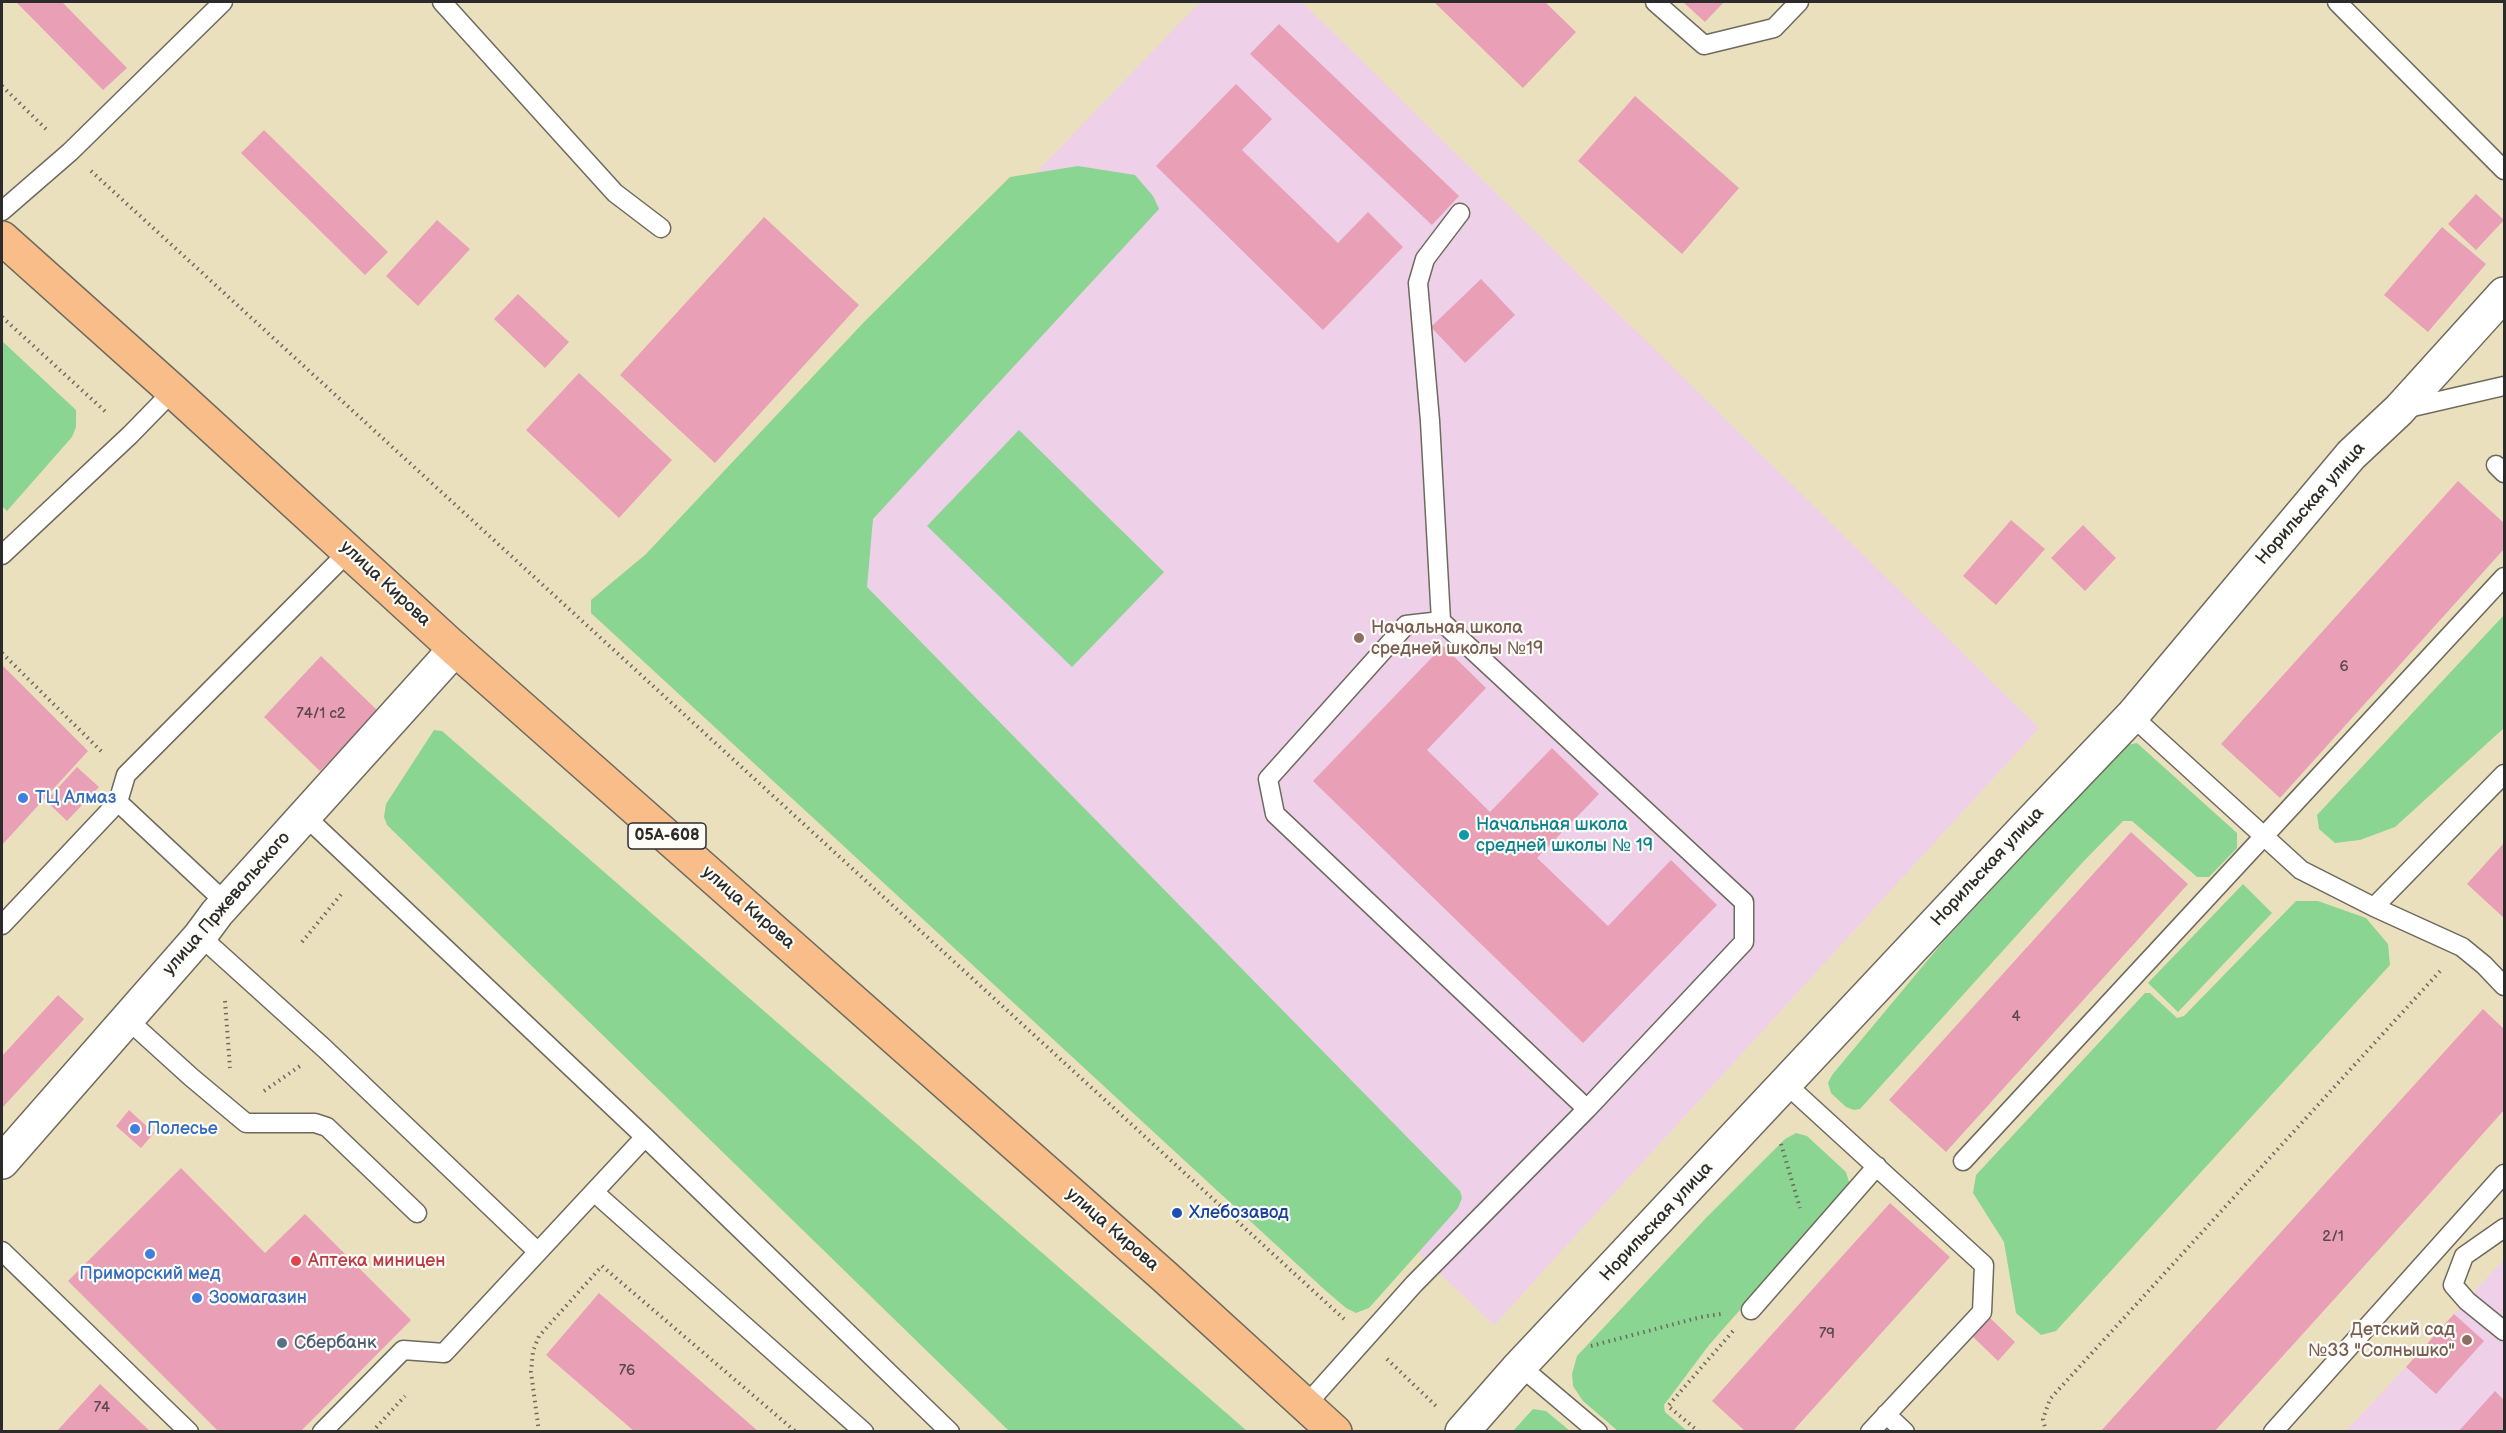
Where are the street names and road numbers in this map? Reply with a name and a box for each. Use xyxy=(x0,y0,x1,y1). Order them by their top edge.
street label: Норильская улица xyxy=(2252,438,2370,570)
street label: улица Кирова xyxy=(335,537,435,631)
street label: Норильская улица xyxy=(1927,803,2049,931)
road number: 05А-608 xyxy=(628,823,706,849)
street label: улица Пржевальского xyxy=(159,828,295,980)
street label: улица Кирова xyxy=(697,862,799,954)
street label: Норильская улица xyxy=(1596,1158,1718,1286)
street label: улица Кирова xyxy=(1061,1184,1163,1276)

